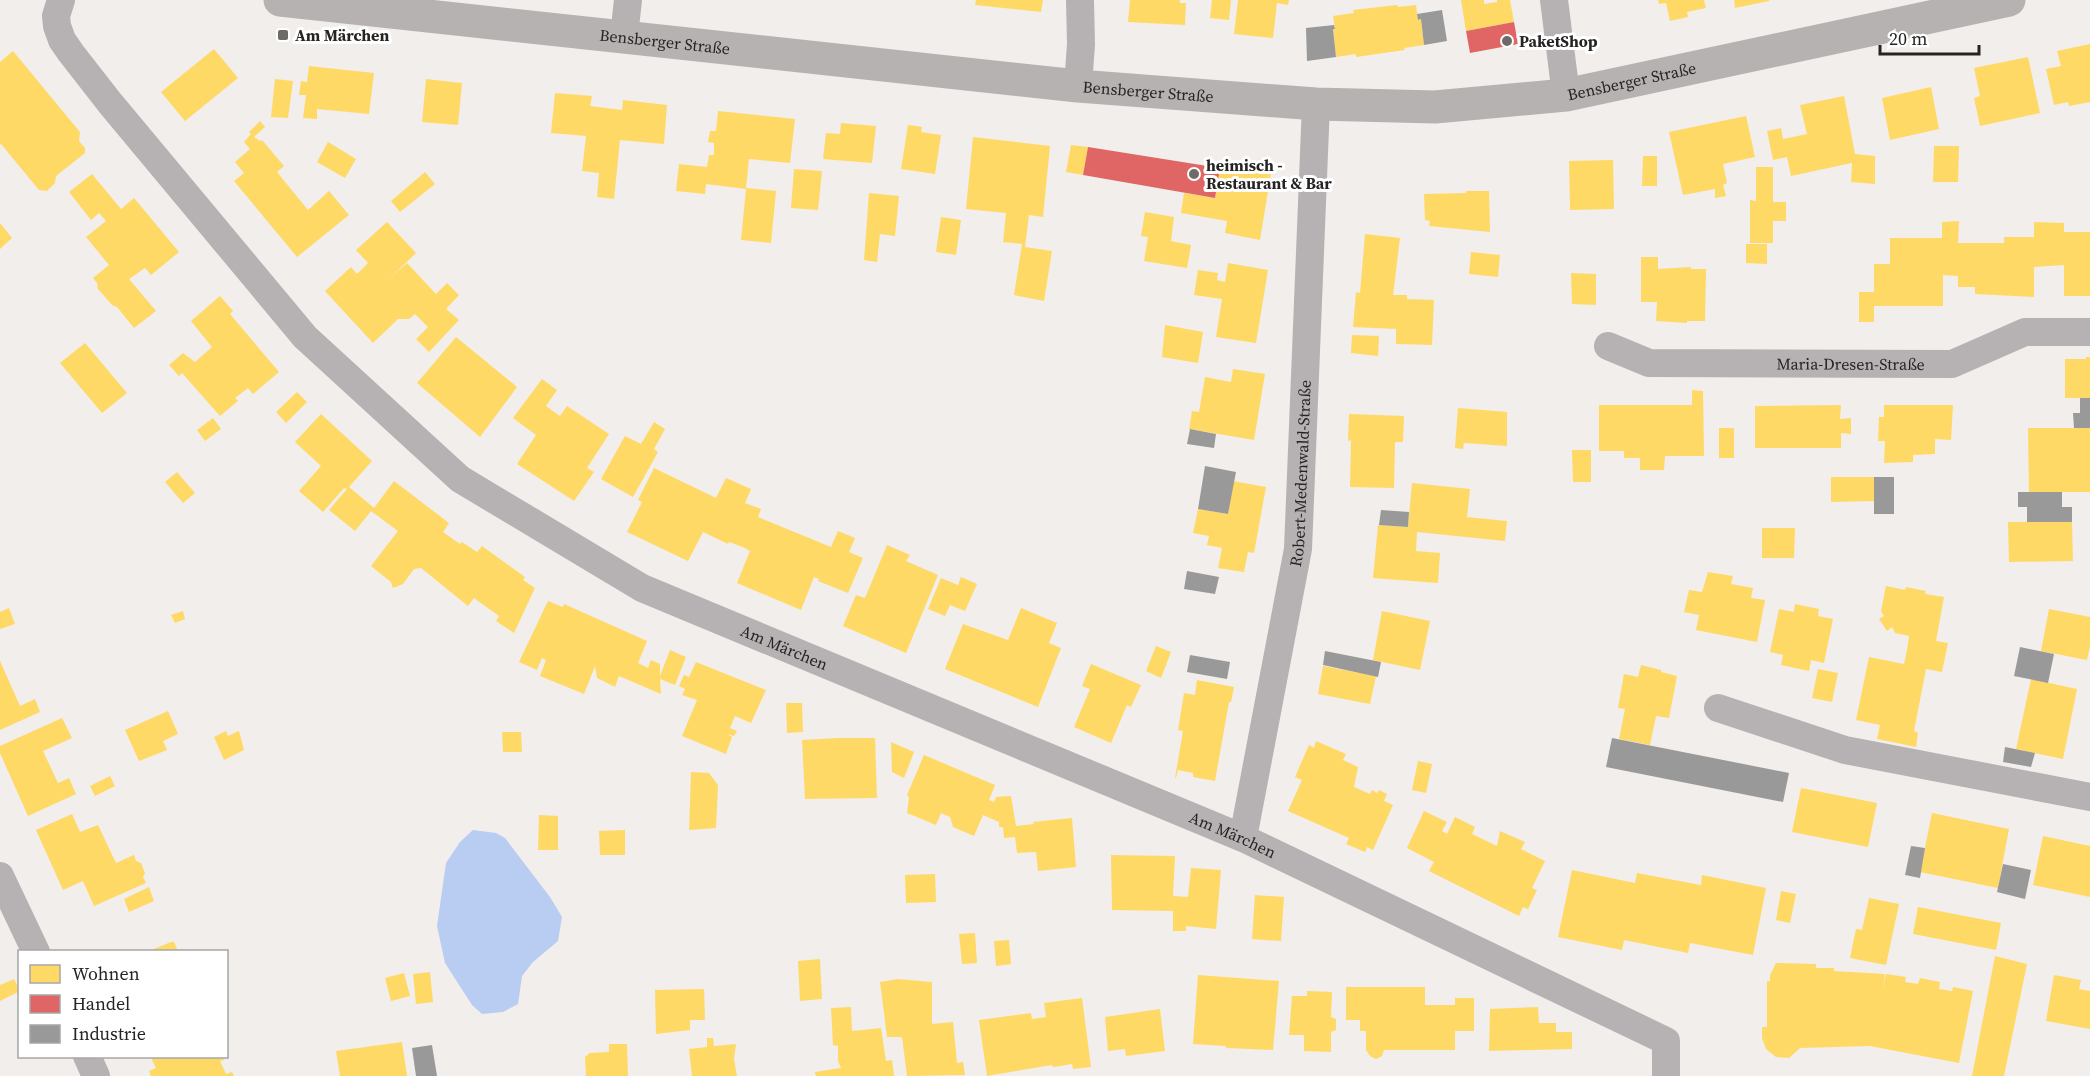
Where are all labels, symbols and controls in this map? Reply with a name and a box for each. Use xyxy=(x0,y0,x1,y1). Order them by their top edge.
scale bar xyxy=(1880,18,1979,56)
street label: Bensberger Straße xyxy=(598,23,731,59)
place label: Am Märchen xyxy=(295,24,389,46)
text: 20 m xyxy=(1889,26,1927,51)
marker: Am Märchen xyxy=(276,28,290,42)
place label: PaketShop xyxy=(1519,30,1598,52)
marker: PaketShop xyxy=(1500,34,1514,48)
street label: Bensberger Straße xyxy=(1565,56,1698,105)
street label: Bensberger Straße xyxy=(1082,75,1214,107)
place label: heimisch - Restaurant & Bar xyxy=(1206,154,1332,194)
marker: heimisch - Restaurant & Bar xyxy=(1187,167,1201,181)
street label: Maria-Dresen-Straße xyxy=(1776,352,1925,375)
street label: Robert-Medenwald-Straße xyxy=(1284,379,1316,568)
street label: Am Märchen xyxy=(737,619,832,675)
street label: Am Märchen xyxy=(1186,806,1280,863)
legend xyxy=(18,950,228,1058)
text: Wohnen xyxy=(72,961,140,986)
text: Handel xyxy=(72,991,130,1016)
text: Industrie xyxy=(72,1021,146,1046)

